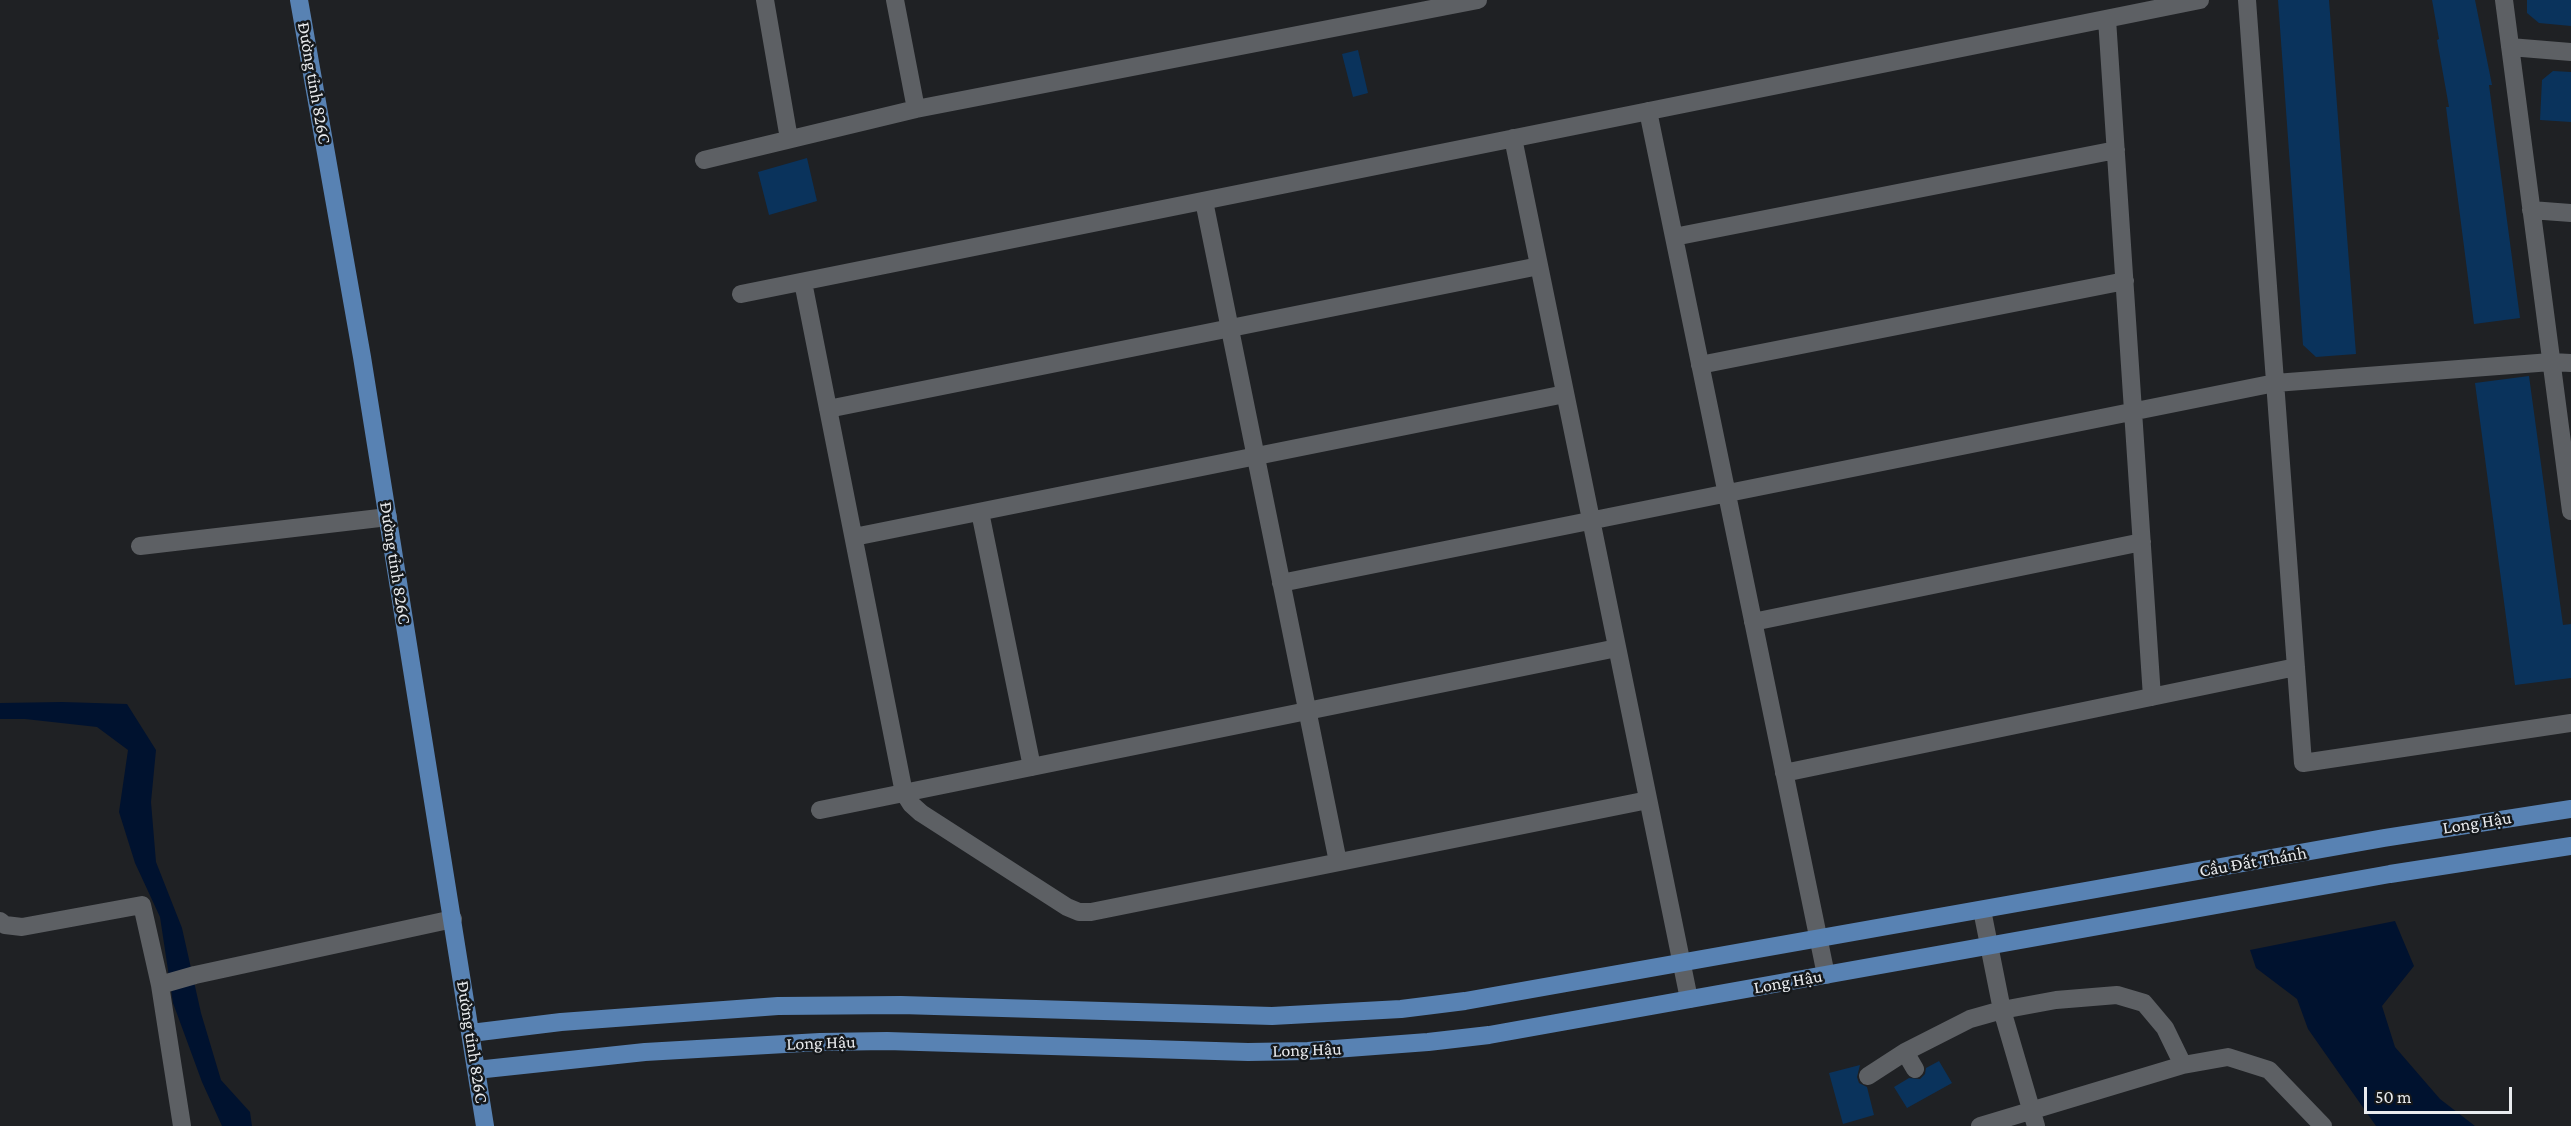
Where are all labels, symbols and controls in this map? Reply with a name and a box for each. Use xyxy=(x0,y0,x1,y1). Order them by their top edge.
street label: Đường tỉnh 826C xyxy=(293,20,335,146)
street label: Đường tỉnh 826C xyxy=(375,500,415,626)
street label: Long Hậu xyxy=(2441,807,2513,839)
street label: Cầu Đất Thánh xyxy=(2198,842,2308,882)
street label: Long Hậu xyxy=(1752,965,1824,999)
street label: Đường tỉnh 826C xyxy=(452,979,492,1105)
street label: Long Hậu xyxy=(786,1031,856,1055)
street label: Long Hậu xyxy=(1272,1038,1342,1062)
scale bar xyxy=(2367,1075,2516,1113)
text: 50 m xyxy=(2375,1087,2412,1107)

